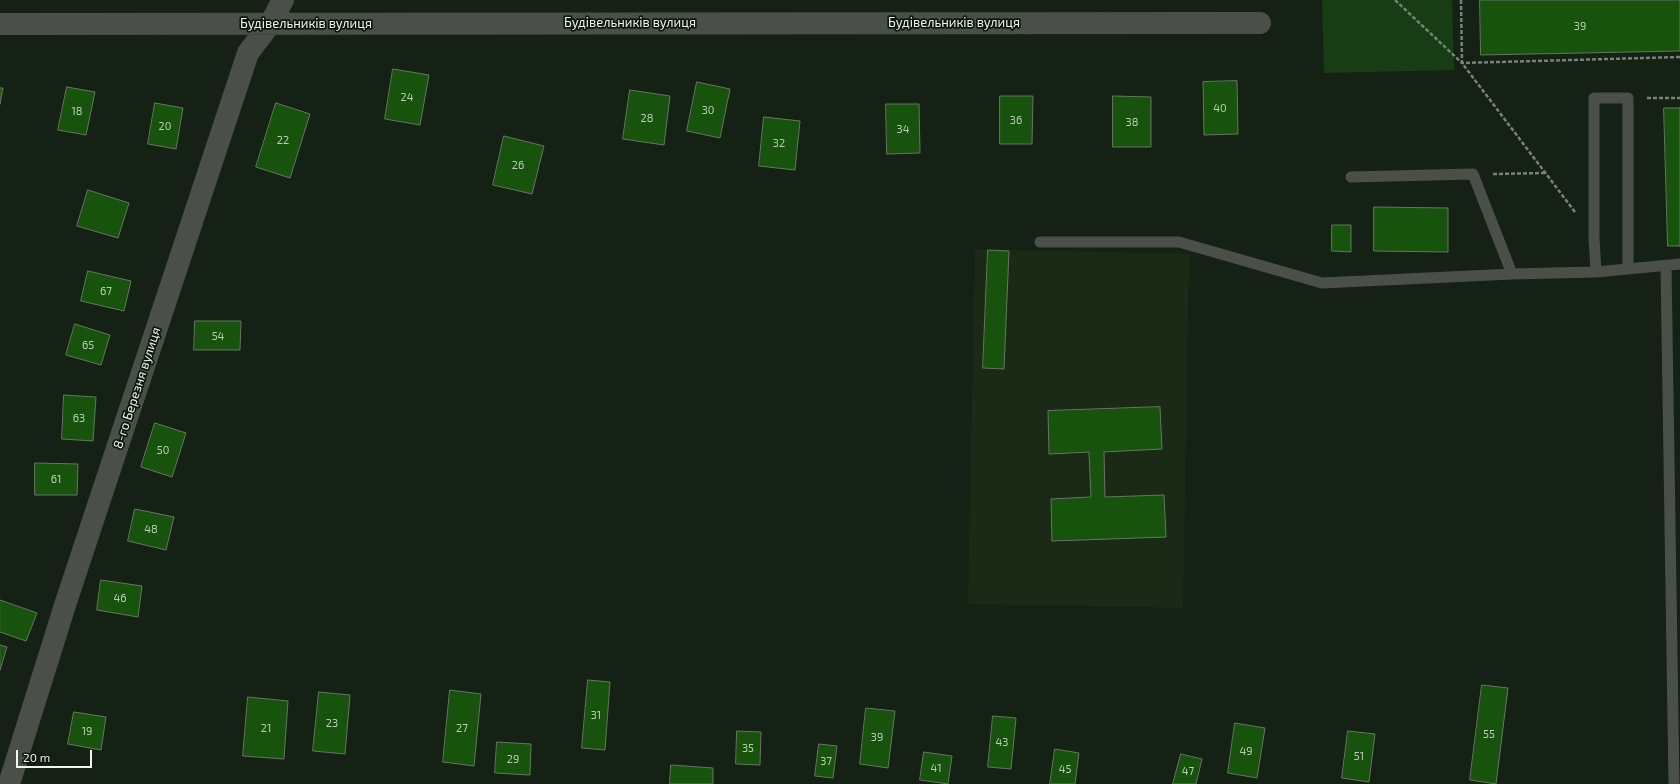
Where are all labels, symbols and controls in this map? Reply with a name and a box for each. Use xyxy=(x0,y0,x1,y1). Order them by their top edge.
street label: Будівельників вулиця xyxy=(564,15,696,31)
street label: Будівельників вулиця xyxy=(888,15,1020,31)
street label: Будівельників вулиця xyxy=(240,16,372,32)
house number: 39 xyxy=(1574,19,1586,33)
house number: 24 xyxy=(401,90,413,104)
house number: 40 xyxy=(1213,101,1227,115)
house number: 30 xyxy=(702,103,714,117)
house number: 18 xyxy=(71,104,83,118)
house number: 28 xyxy=(641,111,653,125)
house number: 36 xyxy=(1010,113,1022,127)
house number: 38 xyxy=(1126,115,1138,129)
house number: 20 xyxy=(159,119,171,133)
house number: 34 xyxy=(897,122,909,136)
house number: 22 xyxy=(277,133,289,147)
house number: 32 xyxy=(773,136,785,150)
house number: 26 xyxy=(512,158,524,172)
house number: 67 xyxy=(100,284,112,298)
street label: 8-го Березня вулиця xyxy=(110,325,164,451)
house number: 54 xyxy=(212,329,224,343)
house number: 65 xyxy=(82,338,94,352)
house number: 63 xyxy=(73,411,85,425)
house number: 50 xyxy=(157,443,169,457)
house number: 61 xyxy=(51,472,61,486)
house number: 48 xyxy=(144,522,158,536)
house number: 46 xyxy=(113,591,127,605)
house number: 31 xyxy=(591,708,601,722)
house number: 23 xyxy=(326,716,338,730)
house number: 21 xyxy=(261,721,271,735)
house number: 27 xyxy=(456,721,468,735)
house number: 19 xyxy=(82,724,92,738)
house number: 55 xyxy=(1483,727,1495,741)
house number: 39 xyxy=(871,730,883,744)
house number: 43 xyxy=(996,735,1008,749)
house number: 35 xyxy=(742,741,754,755)
scale bar xyxy=(18,742,94,768)
house number: 49 xyxy=(1239,744,1253,758)
house number: 51 xyxy=(1354,749,1364,763)
text: 20 m xyxy=(23,750,50,764)
house number: 29 xyxy=(507,752,519,766)
house number: 37 xyxy=(820,754,832,768)
house number: 41 xyxy=(930,761,942,775)
house number: 45 xyxy=(1059,762,1071,776)
house number: 47 xyxy=(1182,764,1194,778)

